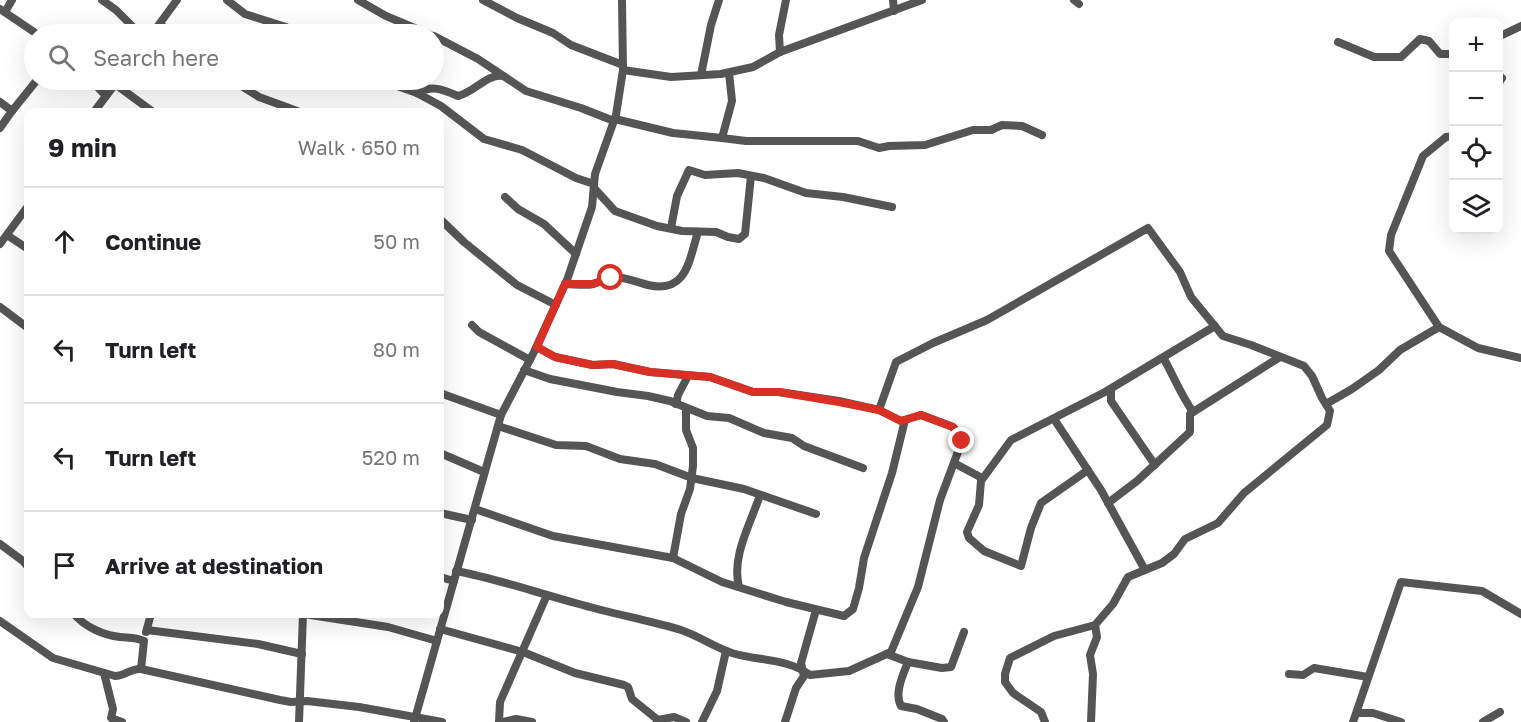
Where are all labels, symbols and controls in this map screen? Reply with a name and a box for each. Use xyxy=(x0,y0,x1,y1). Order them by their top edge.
map controls xyxy=(1449,18,1503,234)
button: + xyxy=(1449,18,1503,72)
search box xyxy=(24,24,444,90)
icon: search xyxy=(45,41,78,74)
text: Search here xyxy=(93,44,219,71)
button: − xyxy=(1449,72,1503,126)
button: locate xyxy=(1449,126,1503,180)
text: 9 min xyxy=(48,132,117,163)
text: Walk · 650 m xyxy=(298,135,420,159)
button: layers xyxy=(1449,180,1503,234)
icon: ahead xyxy=(48,225,81,258)
text: Continue xyxy=(105,228,201,255)
text: 50 m xyxy=(373,229,420,253)
route start xyxy=(597,264,623,290)
icon: left xyxy=(48,333,81,366)
text: Turn left xyxy=(105,336,196,363)
text: 80 m xyxy=(373,337,420,361)
route end xyxy=(948,427,974,453)
icon: left xyxy=(48,441,81,474)
text: Turn left xyxy=(105,444,196,471)
text: 520 m xyxy=(362,445,420,469)
icon: arrive xyxy=(48,549,81,582)
text: Arrive at destination xyxy=(105,552,323,579)

